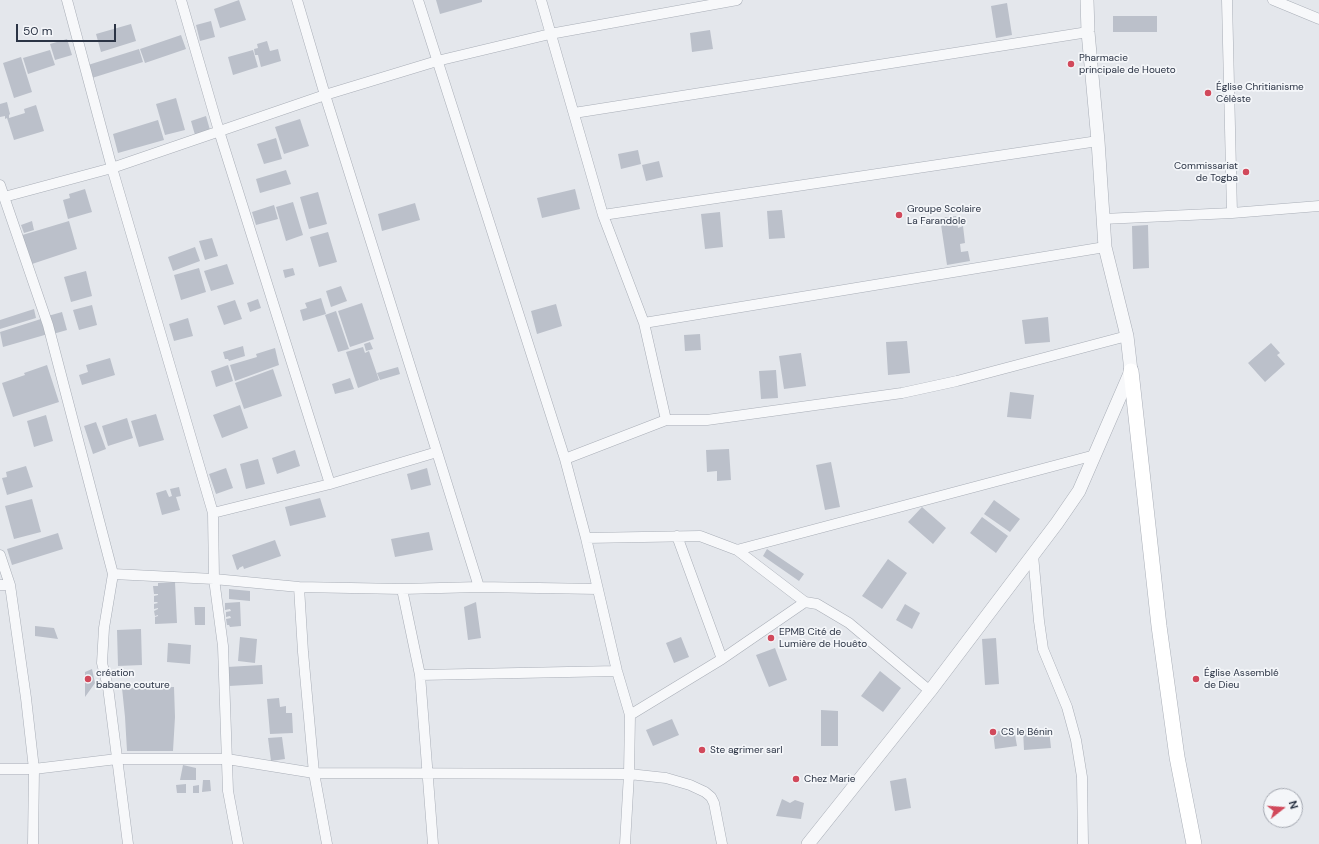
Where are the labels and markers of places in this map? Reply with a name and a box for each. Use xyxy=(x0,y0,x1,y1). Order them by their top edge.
place label: Pharmacie principale de Houeto xyxy=(1079,52,1176,76)
marker: Pharmacie principale de Houeto xyxy=(1066,59,1076,69)
place label: Église Chritianisme Célèste xyxy=(1216,81,1304,104)
marker: Église Chritianisme Célèste xyxy=(1203,88,1213,98)
place label: Commissariat de Togba xyxy=(1174,160,1238,184)
marker: Commissariat de Togba xyxy=(1241,167,1251,177)
place label: Groupe Scolaire La Farandole xyxy=(907,203,981,226)
marker: Groupe Scolaire La Farandole xyxy=(894,210,904,220)
place label: EPMB Cité de Lumière de Houêto xyxy=(779,626,867,650)
marker: EPMB Cité de Lumière de Houêto xyxy=(766,633,776,643)
place label: création babane couture xyxy=(96,667,170,690)
place label: Église Assemblé de Dieu xyxy=(1204,667,1279,690)
marker: création babane couture xyxy=(83,674,93,684)
marker: Église Assemblé de Dieu xyxy=(1191,674,1201,684)
place label: CS le Bénin xyxy=(1001,726,1053,738)
marker: CS le Bénin xyxy=(988,727,998,737)
place label: Ste agrimer sarl xyxy=(710,744,782,756)
marker: Ste agrimer sarl xyxy=(697,745,707,755)
place label: Chez Marie xyxy=(804,773,855,785)
marker: Chez Marie xyxy=(791,774,801,784)

